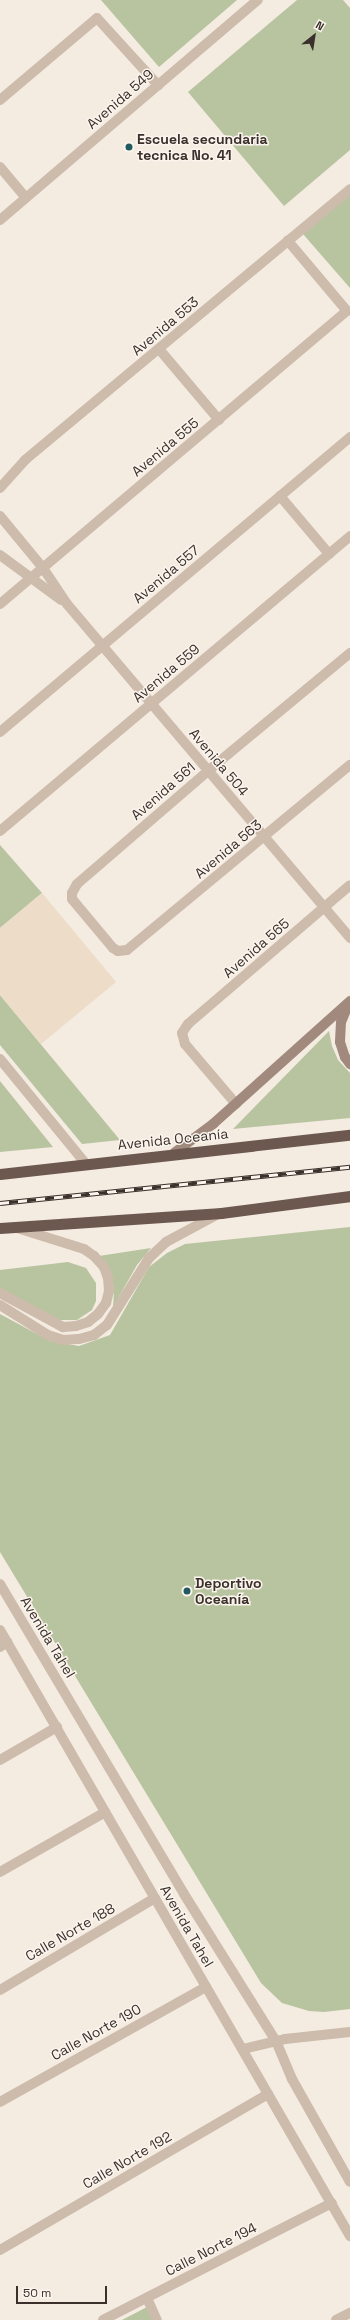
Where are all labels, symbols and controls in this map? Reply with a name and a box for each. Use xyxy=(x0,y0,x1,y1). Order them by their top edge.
north arrow xyxy=(294,16,334,56)
text: N xyxy=(313,18,327,34)
street label: Avenida 549 xyxy=(83,66,157,132)
place label: Escuela secundaria tecnica No. 41 xyxy=(137,131,268,164)
marker: Escuela secundaria tecnica No. 41 xyxy=(124,142,134,152)
street label: Avenida 553 xyxy=(128,293,202,359)
street label: Avenida 555 xyxy=(128,414,202,480)
street label: Avenida 557 xyxy=(129,541,203,607)
street label: Avenida 559 xyxy=(129,640,203,706)
street label: Avenida 504 xyxy=(186,725,252,799)
street label: Avenida 561 xyxy=(127,759,199,823)
street label: Avenida 563 xyxy=(191,816,265,882)
street label: Avenida 565 xyxy=(219,915,293,981)
street label: Avenida Oceanía xyxy=(117,1125,229,1153)
place label: Deportivo Oceanía xyxy=(195,1575,262,1608)
marker: Deportivo Oceanía xyxy=(182,1586,192,1596)
street label: Avenida Tahel xyxy=(17,1593,79,1681)
street label: Avenida Tahel xyxy=(157,1882,217,1970)
street label: Calle Norte 188 xyxy=(22,1900,118,1964)
street label: Calle Norte 190 xyxy=(48,2000,144,2064)
street label: Calle Norte 192 xyxy=(80,2128,174,2192)
street label: Calle Norte 194 xyxy=(163,2219,259,2279)
scale bar xyxy=(18,2278,109,2304)
text: 50 m xyxy=(23,2285,51,2301)

